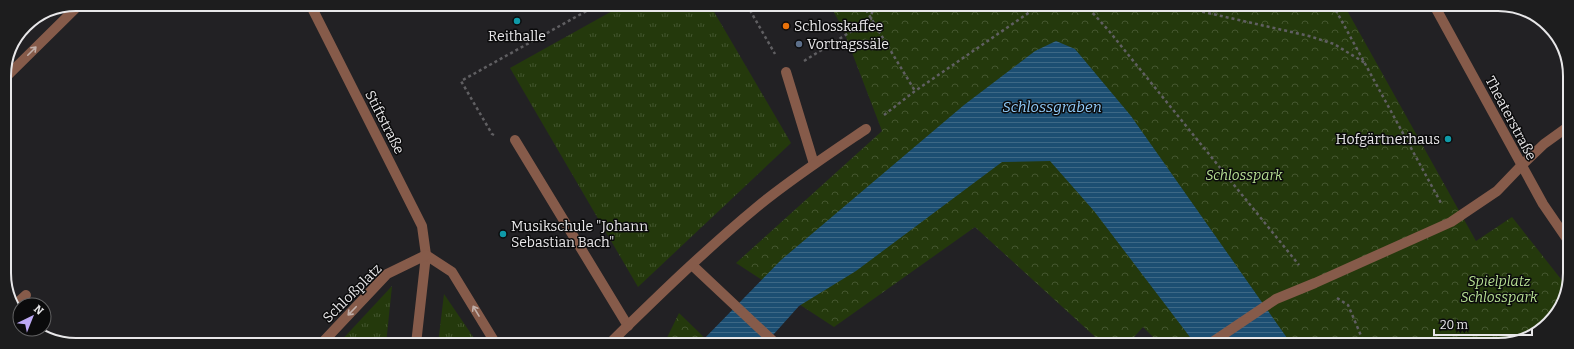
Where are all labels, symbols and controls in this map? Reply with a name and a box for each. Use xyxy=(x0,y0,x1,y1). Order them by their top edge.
marker: Reithalle xyxy=(512,16,522,26)
place label: Schlosskaffee xyxy=(794,18,883,35)
marker: Schlosskaffee xyxy=(781,21,791,31)
place label: Reithalle xyxy=(488,28,546,45)
place label: Vortragssäle xyxy=(807,36,889,53)
marker: Vortragssäle xyxy=(794,39,804,49)
one-way arrow xyxy=(27,46,37,56)
street label: Theaterstraße xyxy=(1481,73,1540,163)
street label: Stiftstraße xyxy=(361,88,408,157)
water label: Schlossgraben xyxy=(1002,98,1102,116)
place label: Hofgärtnerhaus xyxy=(1335,131,1440,148)
marker: Hofgärtnerhaus xyxy=(1443,134,1453,144)
park label: Schlosspark xyxy=(1205,167,1283,184)
place label: Musikschule "Johann Sebastian Bach" xyxy=(511,218,648,251)
marker: Musikschule "Johann Sebastian Bach" xyxy=(498,229,508,239)
street label: Schloßplatz xyxy=(319,260,386,326)
park label: Spielplatz Schlosspark xyxy=(1460,273,1538,306)
north arrow xyxy=(12,297,52,337)
text: N xyxy=(31,302,46,318)
one-way arrow xyxy=(471,305,479,317)
one-way arrow xyxy=(347,306,357,316)
scale bar xyxy=(1434,311,1532,337)
text: 20 m xyxy=(1440,318,1469,332)

